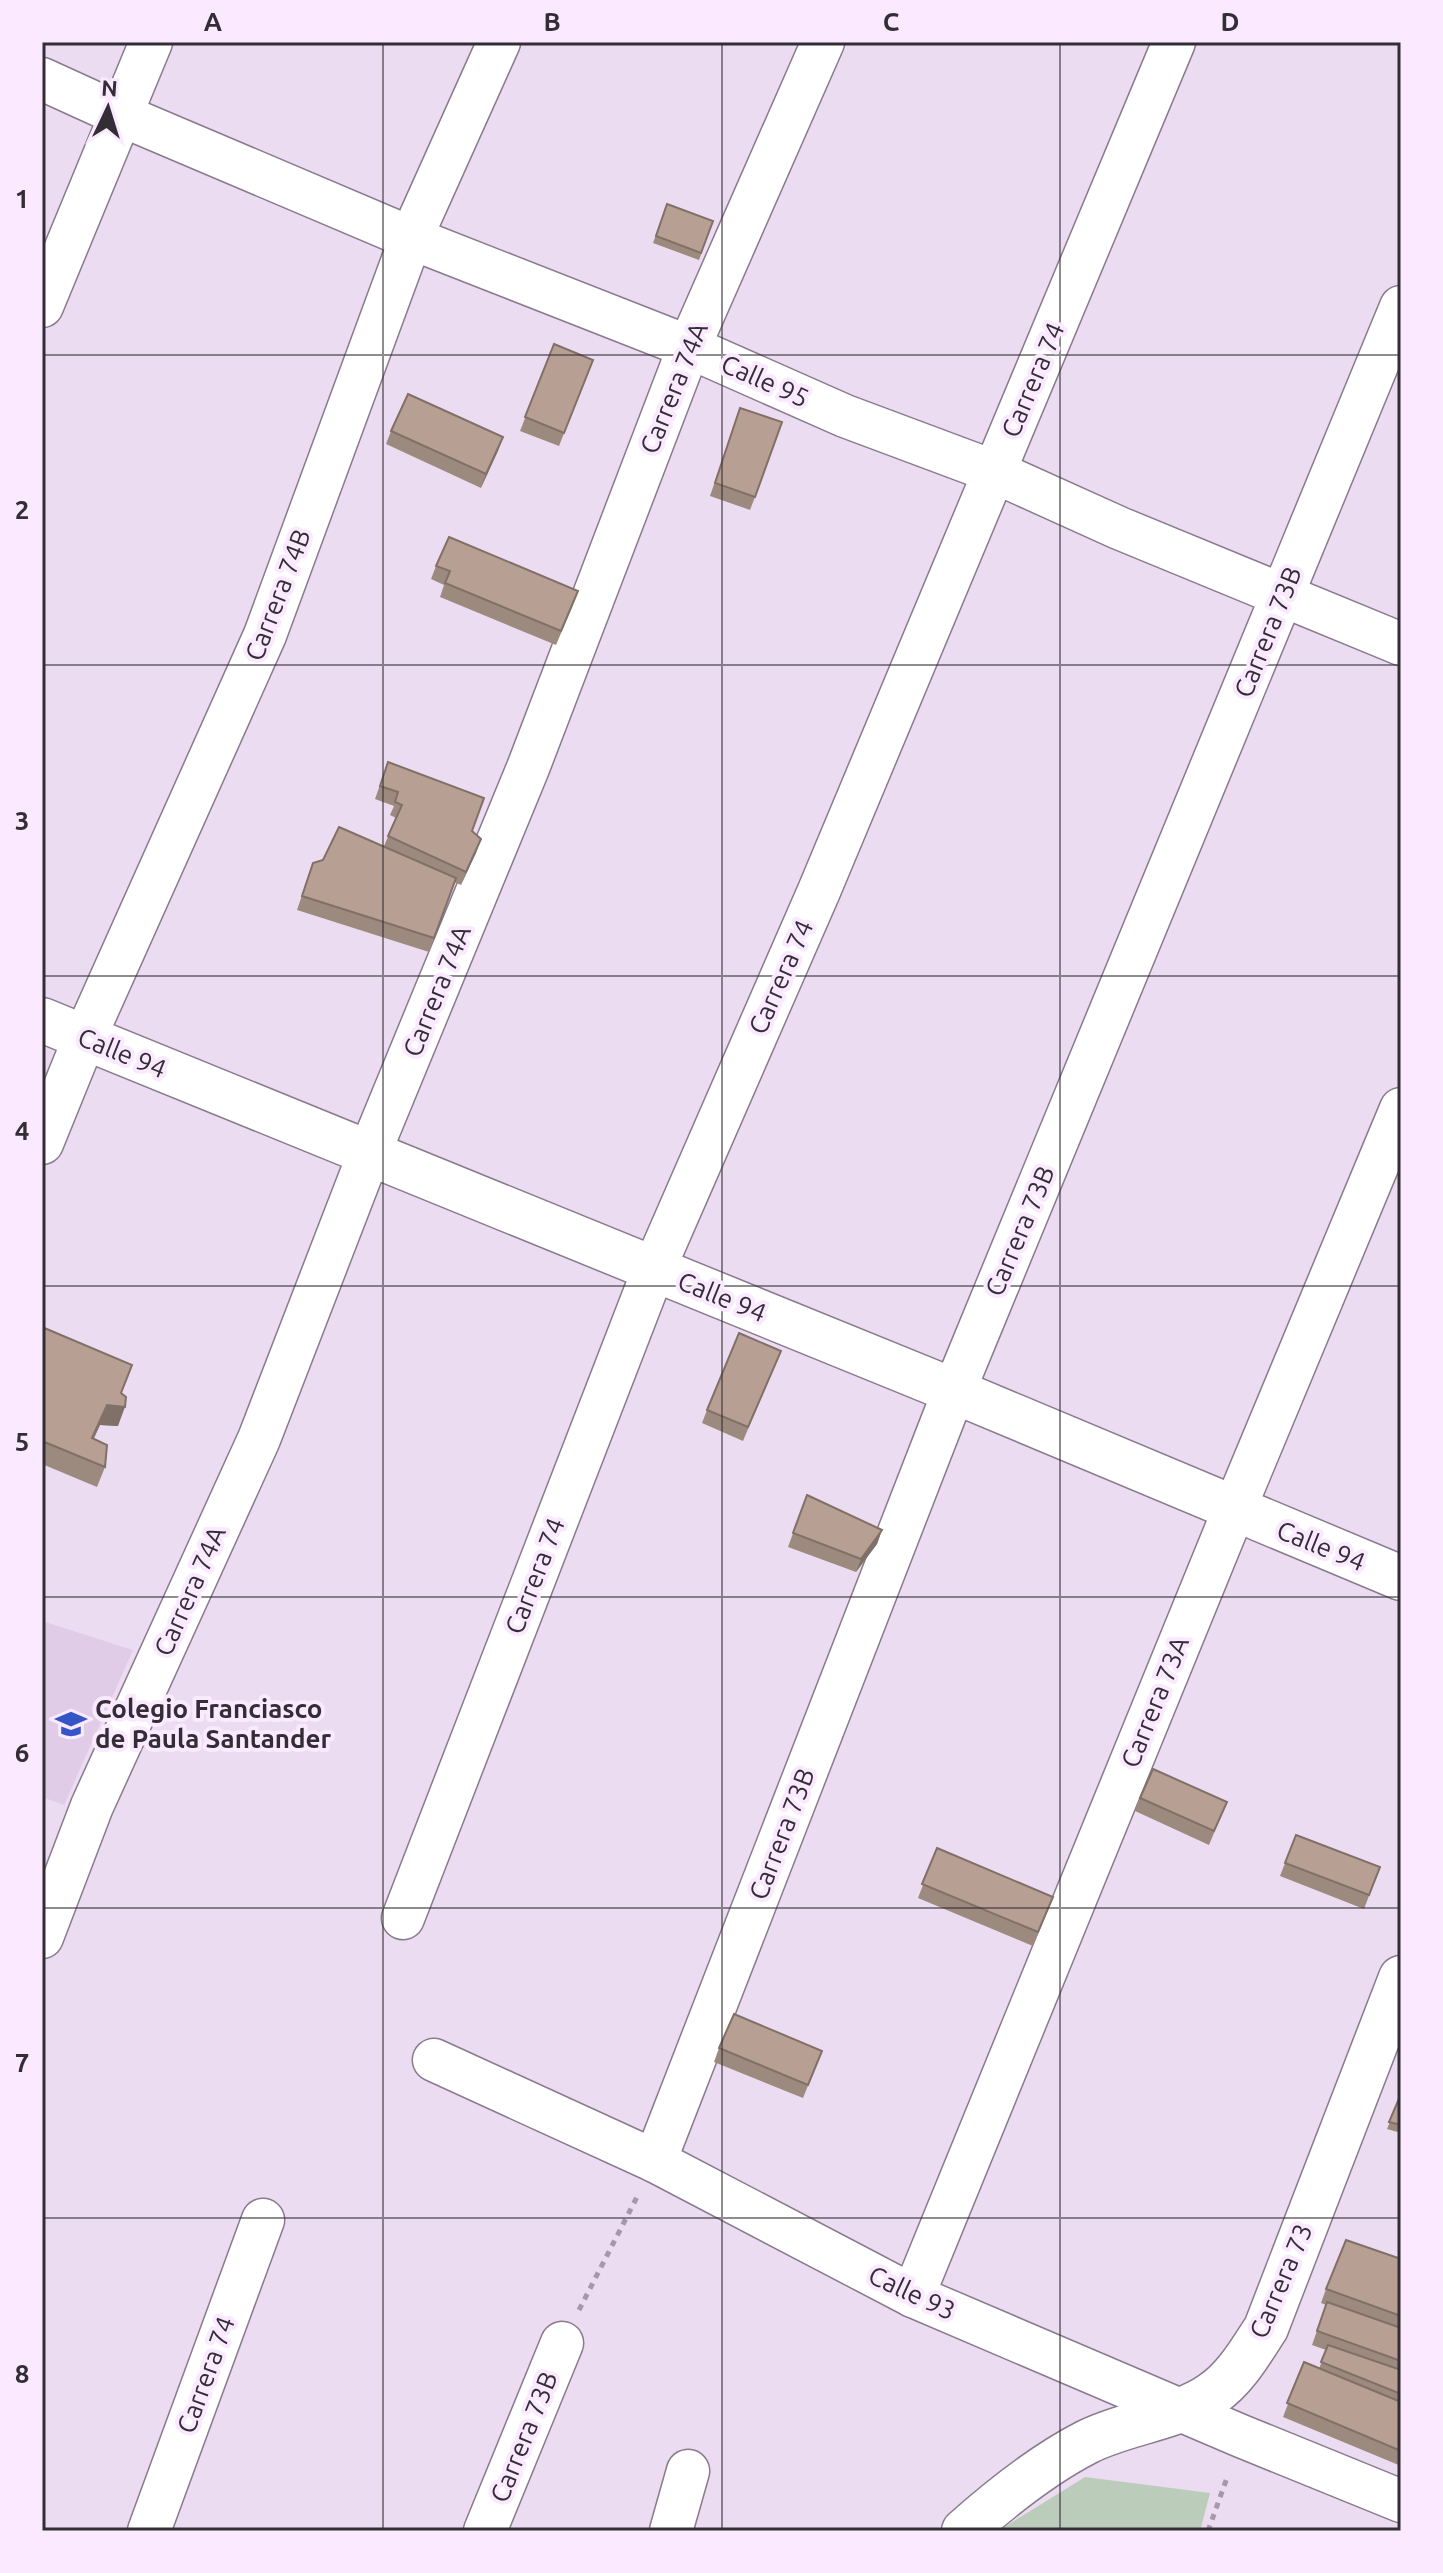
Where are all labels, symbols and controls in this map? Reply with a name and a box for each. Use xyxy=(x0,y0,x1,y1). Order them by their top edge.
text: A xyxy=(204,7,223,36)
text: B xyxy=(543,7,561,36)
text: C xyxy=(883,7,900,36)
text: D xyxy=(1221,7,1239,36)
north arrow xyxy=(68,68,148,148)
text: N xyxy=(100,75,118,101)
text: 1 xyxy=(15,184,29,213)
street label: Carrera 74A xyxy=(634,318,713,458)
street label: Carrera 74 xyxy=(995,318,1070,442)
street label: Calle 95 xyxy=(717,348,813,413)
text: 2 xyxy=(15,495,29,524)
street label: Carrera 74B xyxy=(239,525,316,665)
street label: Carrera 73B xyxy=(1228,562,1307,701)
text: 3 xyxy=(15,806,29,835)
street label: Carrera 74 xyxy=(743,915,819,1038)
street label: Carrera 74A xyxy=(397,921,476,1061)
street label: Calle 94 xyxy=(74,1022,171,1083)
text: 4 xyxy=(15,1116,29,1145)
street label: Carrera 73B xyxy=(979,1161,1060,1300)
street label: Calle 94 xyxy=(674,1266,771,1327)
text: 5 xyxy=(15,1427,29,1456)
street label: Carrera 74 xyxy=(499,1514,570,1638)
street label: Calle 94 xyxy=(1273,1515,1370,1576)
street label: Carrera 74A xyxy=(148,1521,231,1660)
street label: Carrera 73A xyxy=(1115,1632,1194,1772)
place label: Colegio Franciasco de Paula Santander xyxy=(95,1694,332,1753)
school or university icon: Colegio Franciasco de Paula Santander xyxy=(54,1707,88,1741)
text: 6 xyxy=(15,1738,29,1767)
street label: Carrera 73B xyxy=(743,1764,820,1904)
text: 7 xyxy=(15,2048,29,2077)
street label: Carrera 73 xyxy=(1243,2219,1318,2343)
street label: Calle 93 xyxy=(864,2260,960,2325)
street label: Carrera 74 xyxy=(171,2313,240,2437)
text: 8 xyxy=(15,2359,29,2388)
street label: Carrera 73B xyxy=(484,2367,563,2506)

